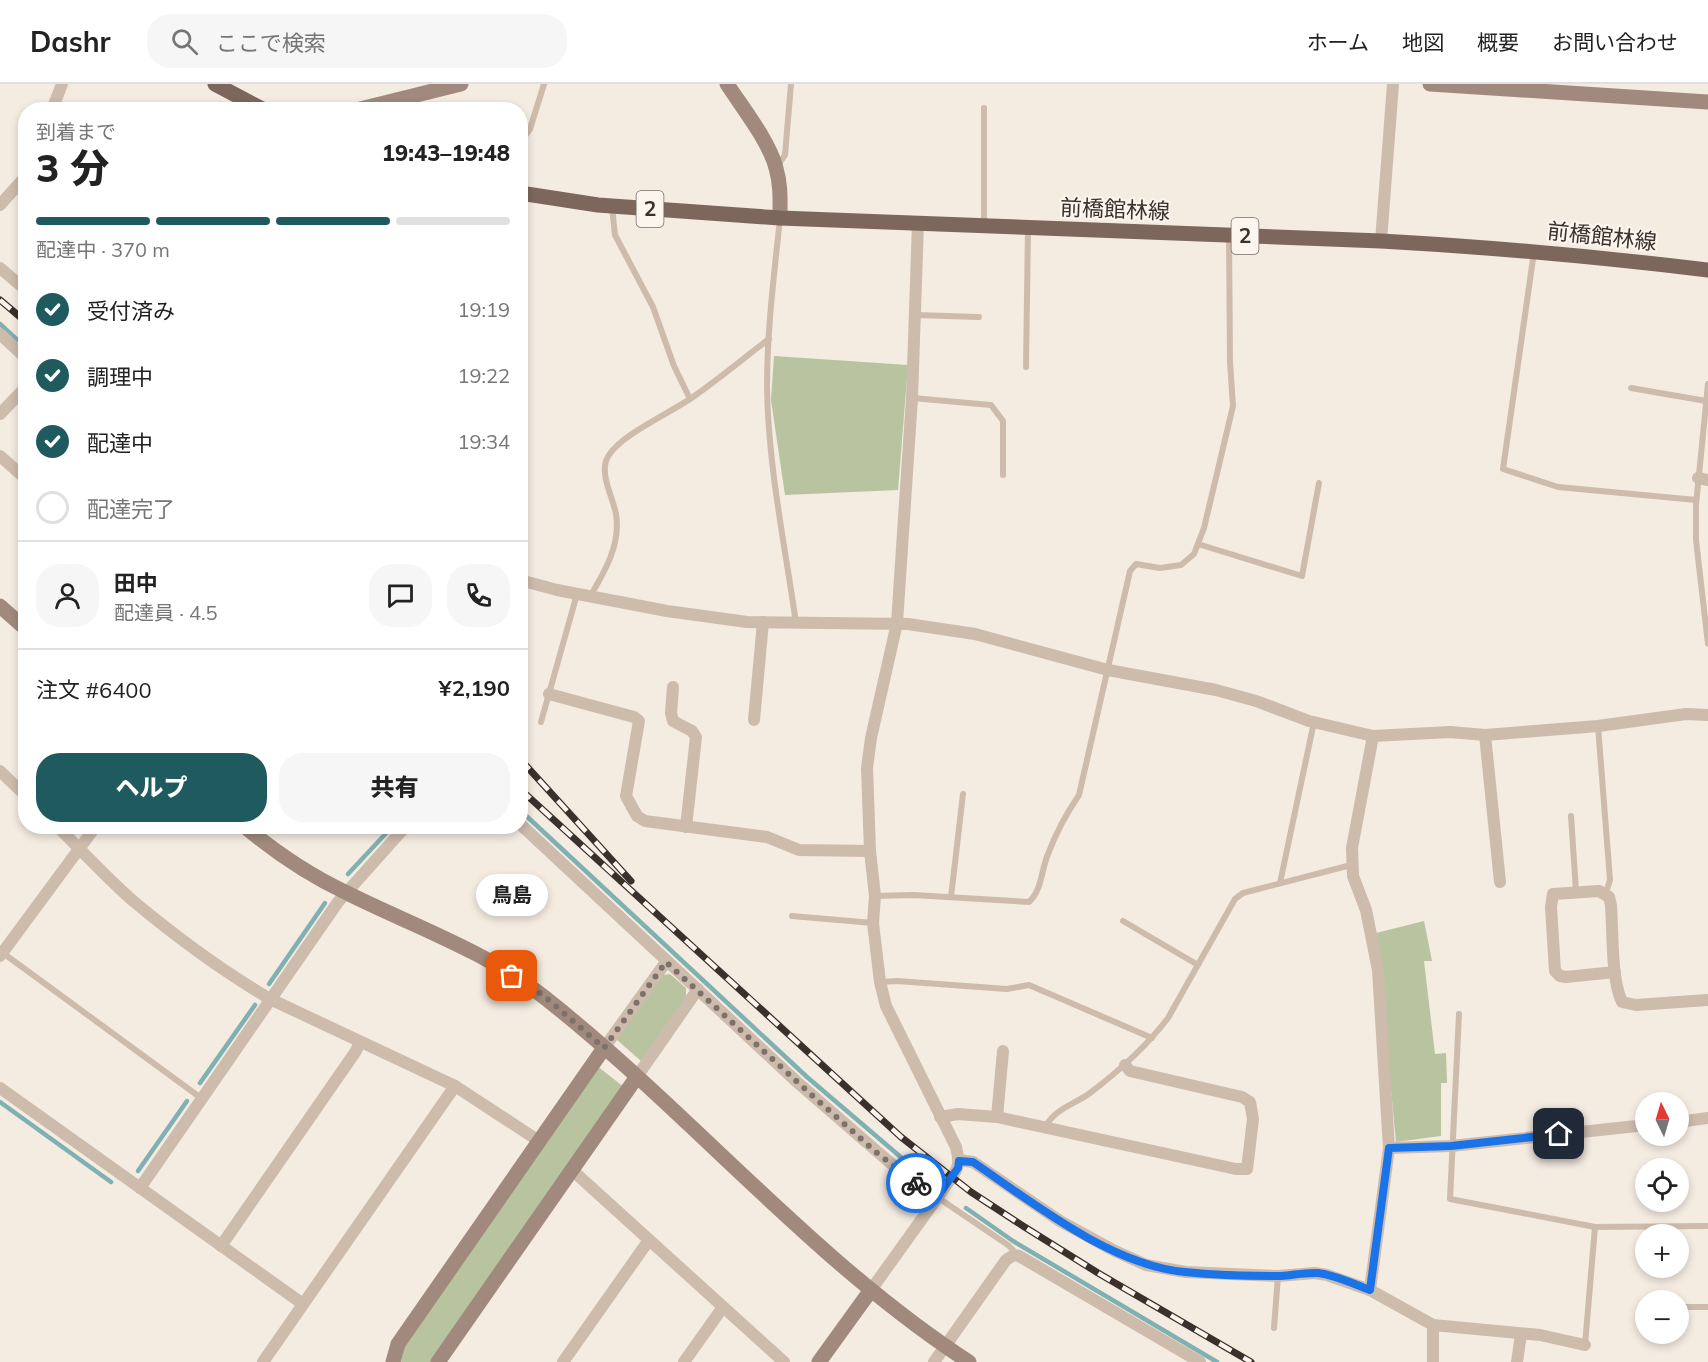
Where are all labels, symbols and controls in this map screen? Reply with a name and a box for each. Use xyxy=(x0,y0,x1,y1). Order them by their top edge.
search box xyxy=(147,14,567,68)
text: Dashr xyxy=(30,24,111,59)
icon: search xyxy=(168,25,201,58)
text: ここで検索 xyxy=(216,29,326,57)
text: ホーム xyxy=(1307,29,1369,55)
text: 地図 xyxy=(1402,29,1444,55)
text: 概要 xyxy=(1477,29,1519,55)
text: お問い合わせ xyxy=(1552,29,1678,55)
text: 到着まで xyxy=(36,119,116,144)
text: 19:43–19:48 xyxy=(382,139,510,167)
text: 3 分 xyxy=(36,143,109,192)
road number: 2 xyxy=(636,191,664,227)
street label: 前橋館林線 xyxy=(1060,193,1170,225)
street label: 前橋館林線 xyxy=(1546,216,1658,256)
road number: 2 xyxy=(1232,218,1258,254)
text: 配達中 · 370 m xyxy=(36,237,170,262)
icon: check xyxy=(36,293,69,326)
text: 受付済み xyxy=(87,297,175,325)
text: 19:19 xyxy=(457,297,510,322)
icon: check xyxy=(36,359,69,392)
text: 調理中 xyxy=(87,363,153,391)
text: 19:22 xyxy=(457,363,510,388)
icon: check xyxy=(36,425,69,458)
text: 配達中 xyxy=(87,429,153,457)
text: 19:34 xyxy=(457,429,510,454)
text: 配達完了 xyxy=(87,495,175,523)
button: person xyxy=(36,564,99,627)
button: chat xyxy=(369,564,432,627)
button: phone xyxy=(447,564,510,627)
text: 田中 xyxy=(114,569,158,597)
text: 配達員 · 4.5 xyxy=(114,600,218,625)
text: ¥2,190 xyxy=(439,674,510,702)
text: 注文 #6400 xyxy=(36,676,152,704)
button: ヘルプ xyxy=(36,753,267,822)
button: 共有 xyxy=(279,753,510,822)
callout: 鳥島 xyxy=(476,874,548,916)
text: 鳥島 xyxy=(492,882,532,907)
pin xyxy=(486,950,537,1001)
icon: bag xyxy=(495,959,528,992)
north arrow xyxy=(1635,1092,1689,1146)
map controls xyxy=(1635,1092,1689,1344)
pin xyxy=(1533,1108,1584,1159)
icon: home xyxy=(1542,1117,1575,1150)
courier xyxy=(886,1153,946,1213)
button: locate xyxy=(1635,1158,1689,1212)
icon: bike xyxy=(900,1167,933,1200)
button: + xyxy=(1635,1224,1689,1278)
button: − xyxy=(1635,1290,1689,1344)

